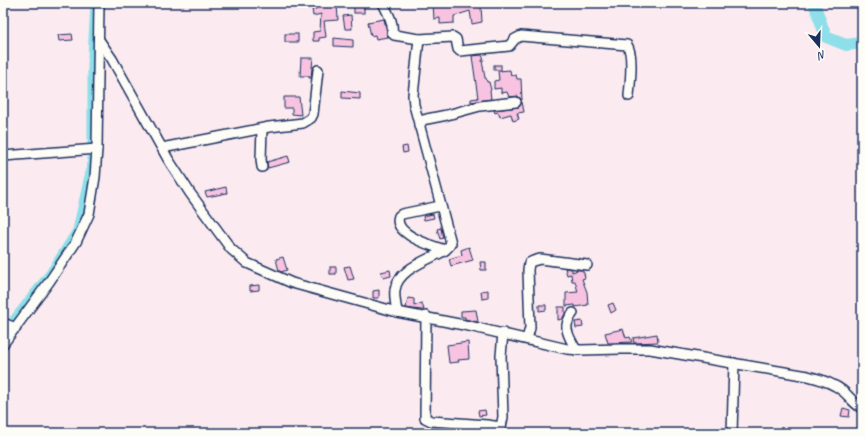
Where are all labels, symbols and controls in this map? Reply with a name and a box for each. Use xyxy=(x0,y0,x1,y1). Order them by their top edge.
north arrow xyxy=(799,26,839,66)
text: N xyxy=(815,48,828,64)

